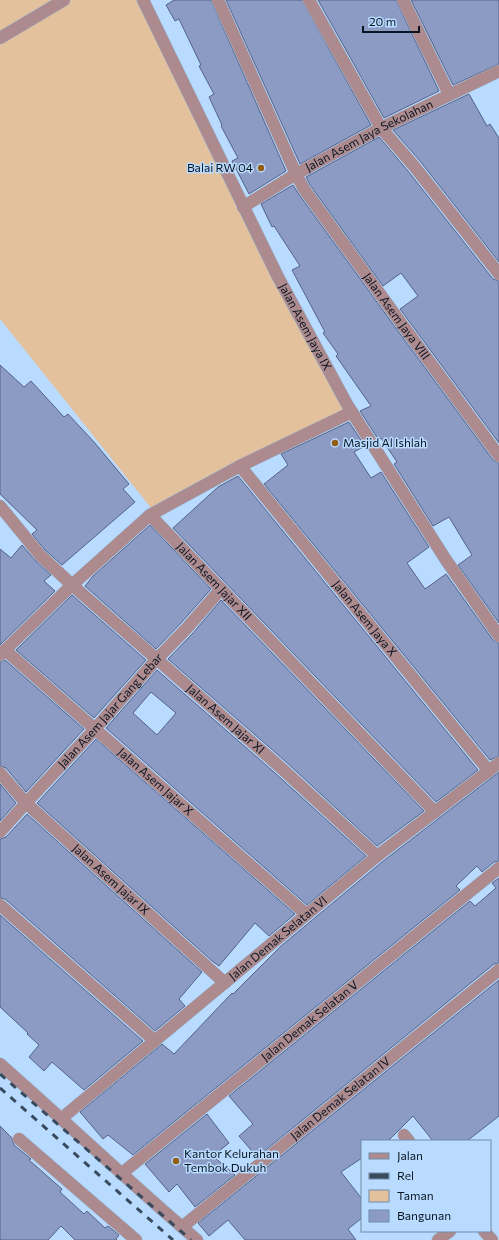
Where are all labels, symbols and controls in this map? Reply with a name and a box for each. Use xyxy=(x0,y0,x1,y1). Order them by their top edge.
scale bar xyxy=(363,8,419,34)
text: 20 m xyxy=(369,14,396,28)
street label: Jalan Asem Jaya Sekolahan xyxy=(302,96,435,175)
place label: Balai RW 04 xyxy=(187,160,253,174)
marker: Balai RW 04 xyxy=(256,163,266,173)
street label: Jalan Asem Jaya VIII xyxy=(360,270,433,362)
street label: Jalan Asem Jaya IX xyxy=(276,280,335,372)
place label: Masjid Al Ishlah xyxy=(343,435,427,449)
marker: Masjid Al Ishlah xyxy=(330,438,340,448)
street label: Jalan Asem Jajar XII xyxy=(173,539,255,623)
street label: Jalan Asem Jaya X xyxy=(330,577,400,659)
street label: Jalan Asem Jajar Gang Lebar xyxy=(54,650,165,771)
street label: Jalan Asem Jajar XI xyxy=(184,681,268,756)
street label: Jalan Asem Jajar X xyxy=(115,744,197,818)
street label: Jalan Asem Jajar IX xyxy=(69,841,153,917)
street label: Jalan Demak Selatan VI xyxy=(225,893,329,983)
street label: Jalan Demak Selatan V xyxy=(258,977,360,1064)
street label: Jalan Demak Selatan IV xyxy=(287,1053,392,1143)
legend xyxy=(361,1140,491,1232)
place label: Kantor Kelurahan Tembok Dukuh xyxy=(184,1146,279,1174)
text: Jalan xyxy=(397,1148,423,1163)
marker: Kantor Kelurahan Tembok Dukuh xyxy=(171,1156,181,1166)
text: Rel xyxy=(397,1168,414,1182)
text: Taman xyxy=(397,1188,434,1202)
text: Bangunan xyxy=(397,1208,451,1222)

